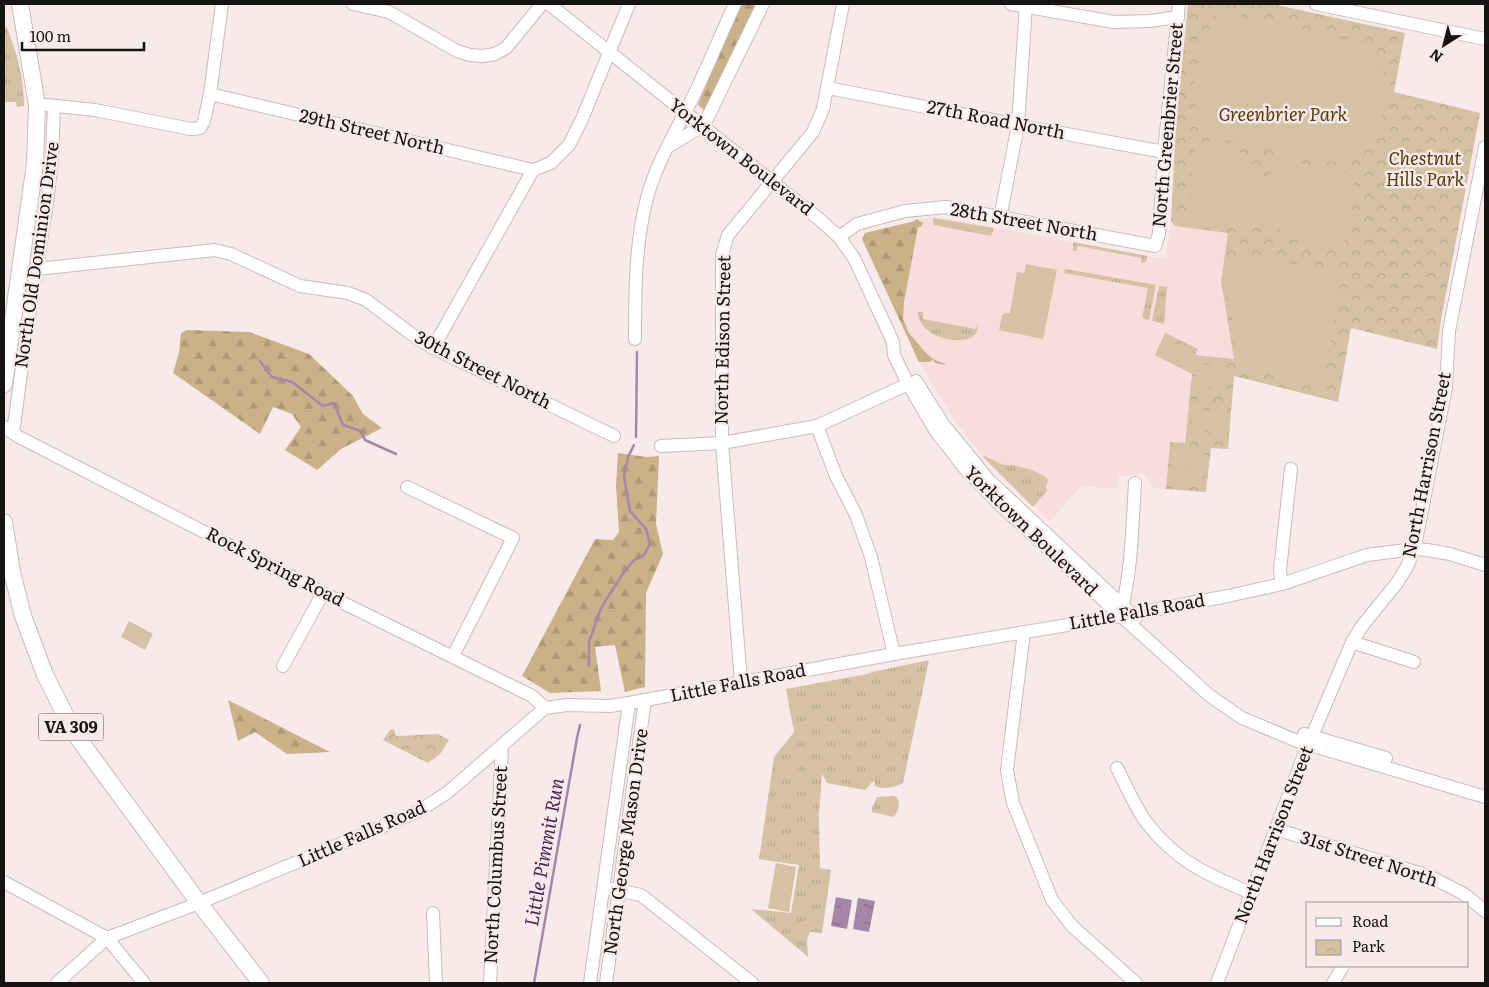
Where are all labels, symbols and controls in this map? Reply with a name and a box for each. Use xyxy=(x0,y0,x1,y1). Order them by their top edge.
scale bar xyxy=(22,20,145,52)
north arrow xyxy=(1419,20,1469,70)
street label: North Greenbrier Street xyxy=(1144,21,1189,228)
text: 100 m xyxy=(30,24,71,47)
text: N xyxy=(1425,45,1446,68)
street label: Yorktown Boulevard xyxy=(664,91,820,221)
street label: 27th Road North xyxy=(925,92,1068,145)
park label: Greenbrier Park xyxy=(1219,100,1348,127)
street label: 29th Street North xyxy=(297,101,448,160)
street label: North Old Dominion Drive xyxy=(6,140,65,370)
park label: Chestnut Hills Park xyxy=(1386,144,1464,192)
street label: 28th Street North xyxy=(948,194,1100,247)
street label: North Edison Street xyxy=(707,254,736,425)
street label: 30th Street North xyxy=(411,323,557,415)
street label: North Harrison Street xyxy=(1394,369,1457,560)
street label: Yorktown Boulevard xyxy=(959,459,1105,601)
street label: Rock Spring Road xyxy=(202,519,349,612)
street label: Little Falls Road xyxy=(1067,585,1207,636)
street label: Little Falls Road xyxy=(668,655,808,708)
road number: VA 309 xyxy=(38,714,104,740)
street label: North George Mason Drive xyxy=(595,727,654,957)
street label: North Harrison Street xyxy=(1226,741,1319,928)
street label: North Columbus Street xyxy=(476,765,513,965)
water label: Little Pimmit Run xyxy=(516,775,570,928)
street label: Little Falls Road xyxy=(293,792,430,873)
street label: 31st Street North xyxy=(1297,823,1442,893)
legend xyxy=(1306,902,1469,967)
text: Road xyxy=(1352,909,1388,932)
text: Park xyxy=(1352,934,1386,957)

